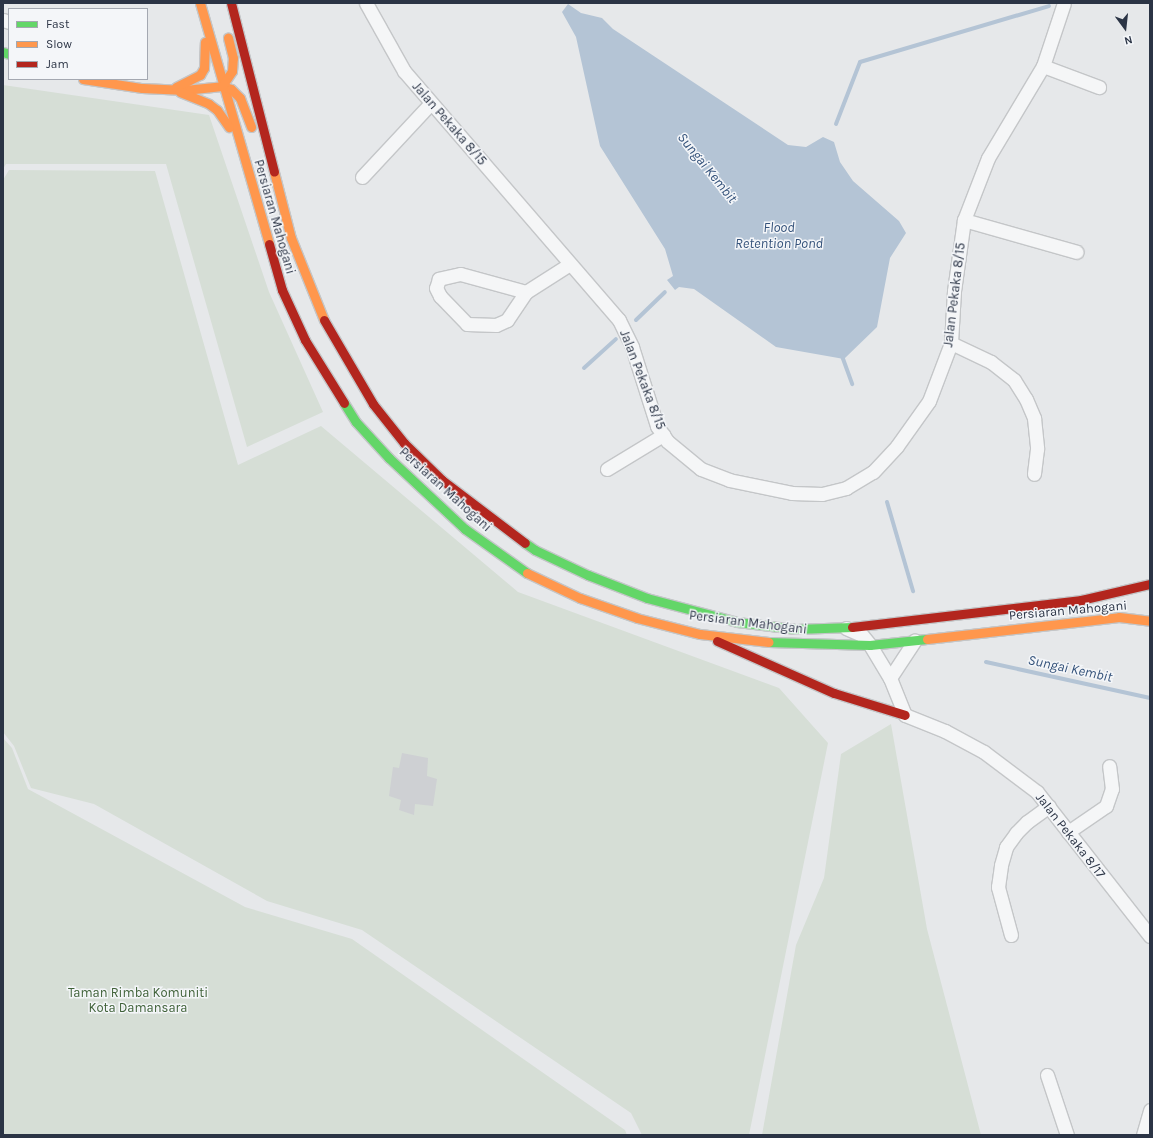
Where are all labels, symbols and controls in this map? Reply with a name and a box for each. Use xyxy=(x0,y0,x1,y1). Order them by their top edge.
legend xyxy=(8,8,148,80)
north arrow xyxy=(1105,8,1145,48)
text: Fast xyxy=(46,17,69,31)
text: N xyxy=(1123,33,1134,47)
text: Slow xyxy=(46,37,72,51)
text: Jam xyxy=(46,57,69,71)
street label: Jalan Pekaka 8/15 xyxy=(409,79,489,169)
water label: Sungai Kembit xyxy=(674,129,740,207)
street label: Persiaran Mahogani xyxy=(250,158,298,276)
water label: Flood Retention Pond xyxy=(735,220,823,252)
street label: Jalan Pekaka 8/15 xyxy=(941,242,969,348)
street label: Jalan Pekaka 8/15 xyxy=(616,328,668,432)
street label: Persiaran Mahogani xyxy=(396,445,494,535)
street label: Persiaran Mahogani xyxy=(1008,598,1128,624)
street label: Persiaran Mahogani xyxy=(688,608,808,638)
water label: Sungai Kembit xyxy=(1026,652,1114,686)
street label: Jalan Pekaka 8/17 xyxy=(1032,790,1108,882)
park label: Taman Rimba Komuniti Kota Damansara xyxy=(68,986,208,1017)

